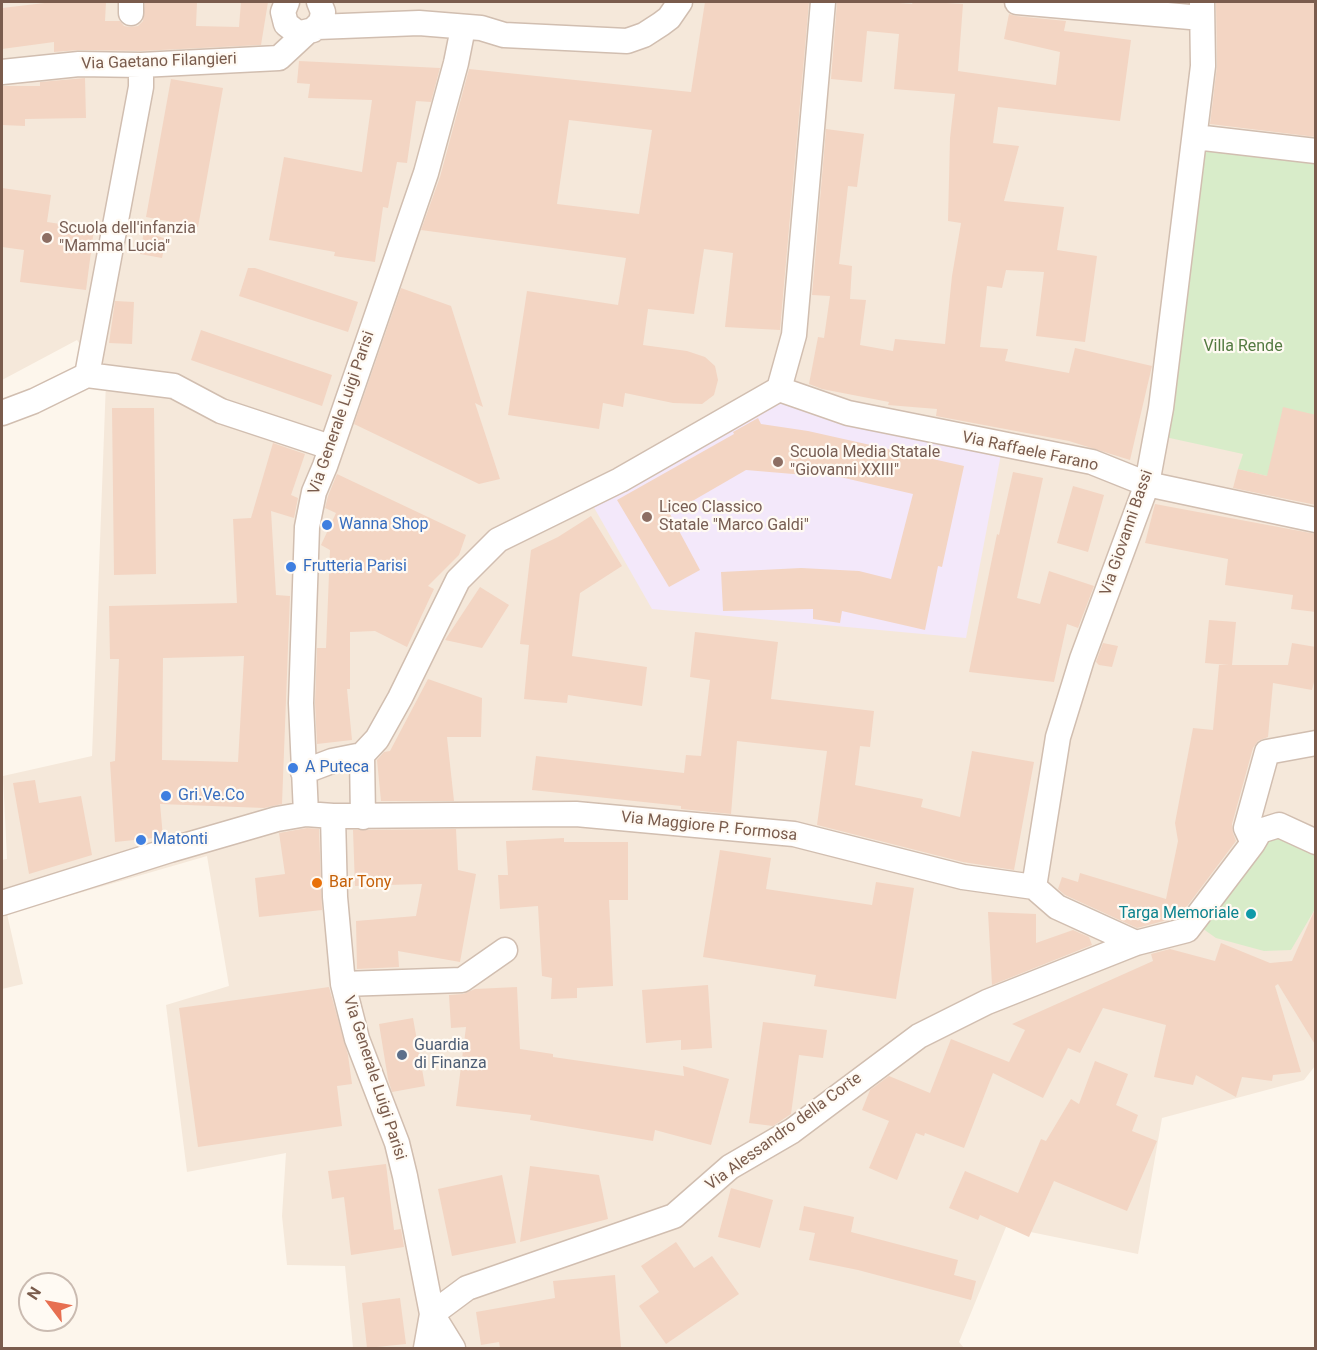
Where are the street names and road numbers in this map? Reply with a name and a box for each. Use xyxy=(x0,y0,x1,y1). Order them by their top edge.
street label: Via Gaetano Filangieri xyxy=(81,50,237,74)
street label: Via Generale Luigi Parisi xyxy=(305,329,379,497)
street label: Via Raffaele Farano xyxy=(960,428,1100,476)
street label: Via Giovanni Bassi xyxy=(1097,468,1157,598)
street label: Via Maggiore P. Formosa xyxy=(620,808,798,846)
street label: Via Generale Luigi Parisi xyxy=(338,993,410,1163)
street label: Via Alessandro della Corte xyxy=(702,1069,866,1195)

